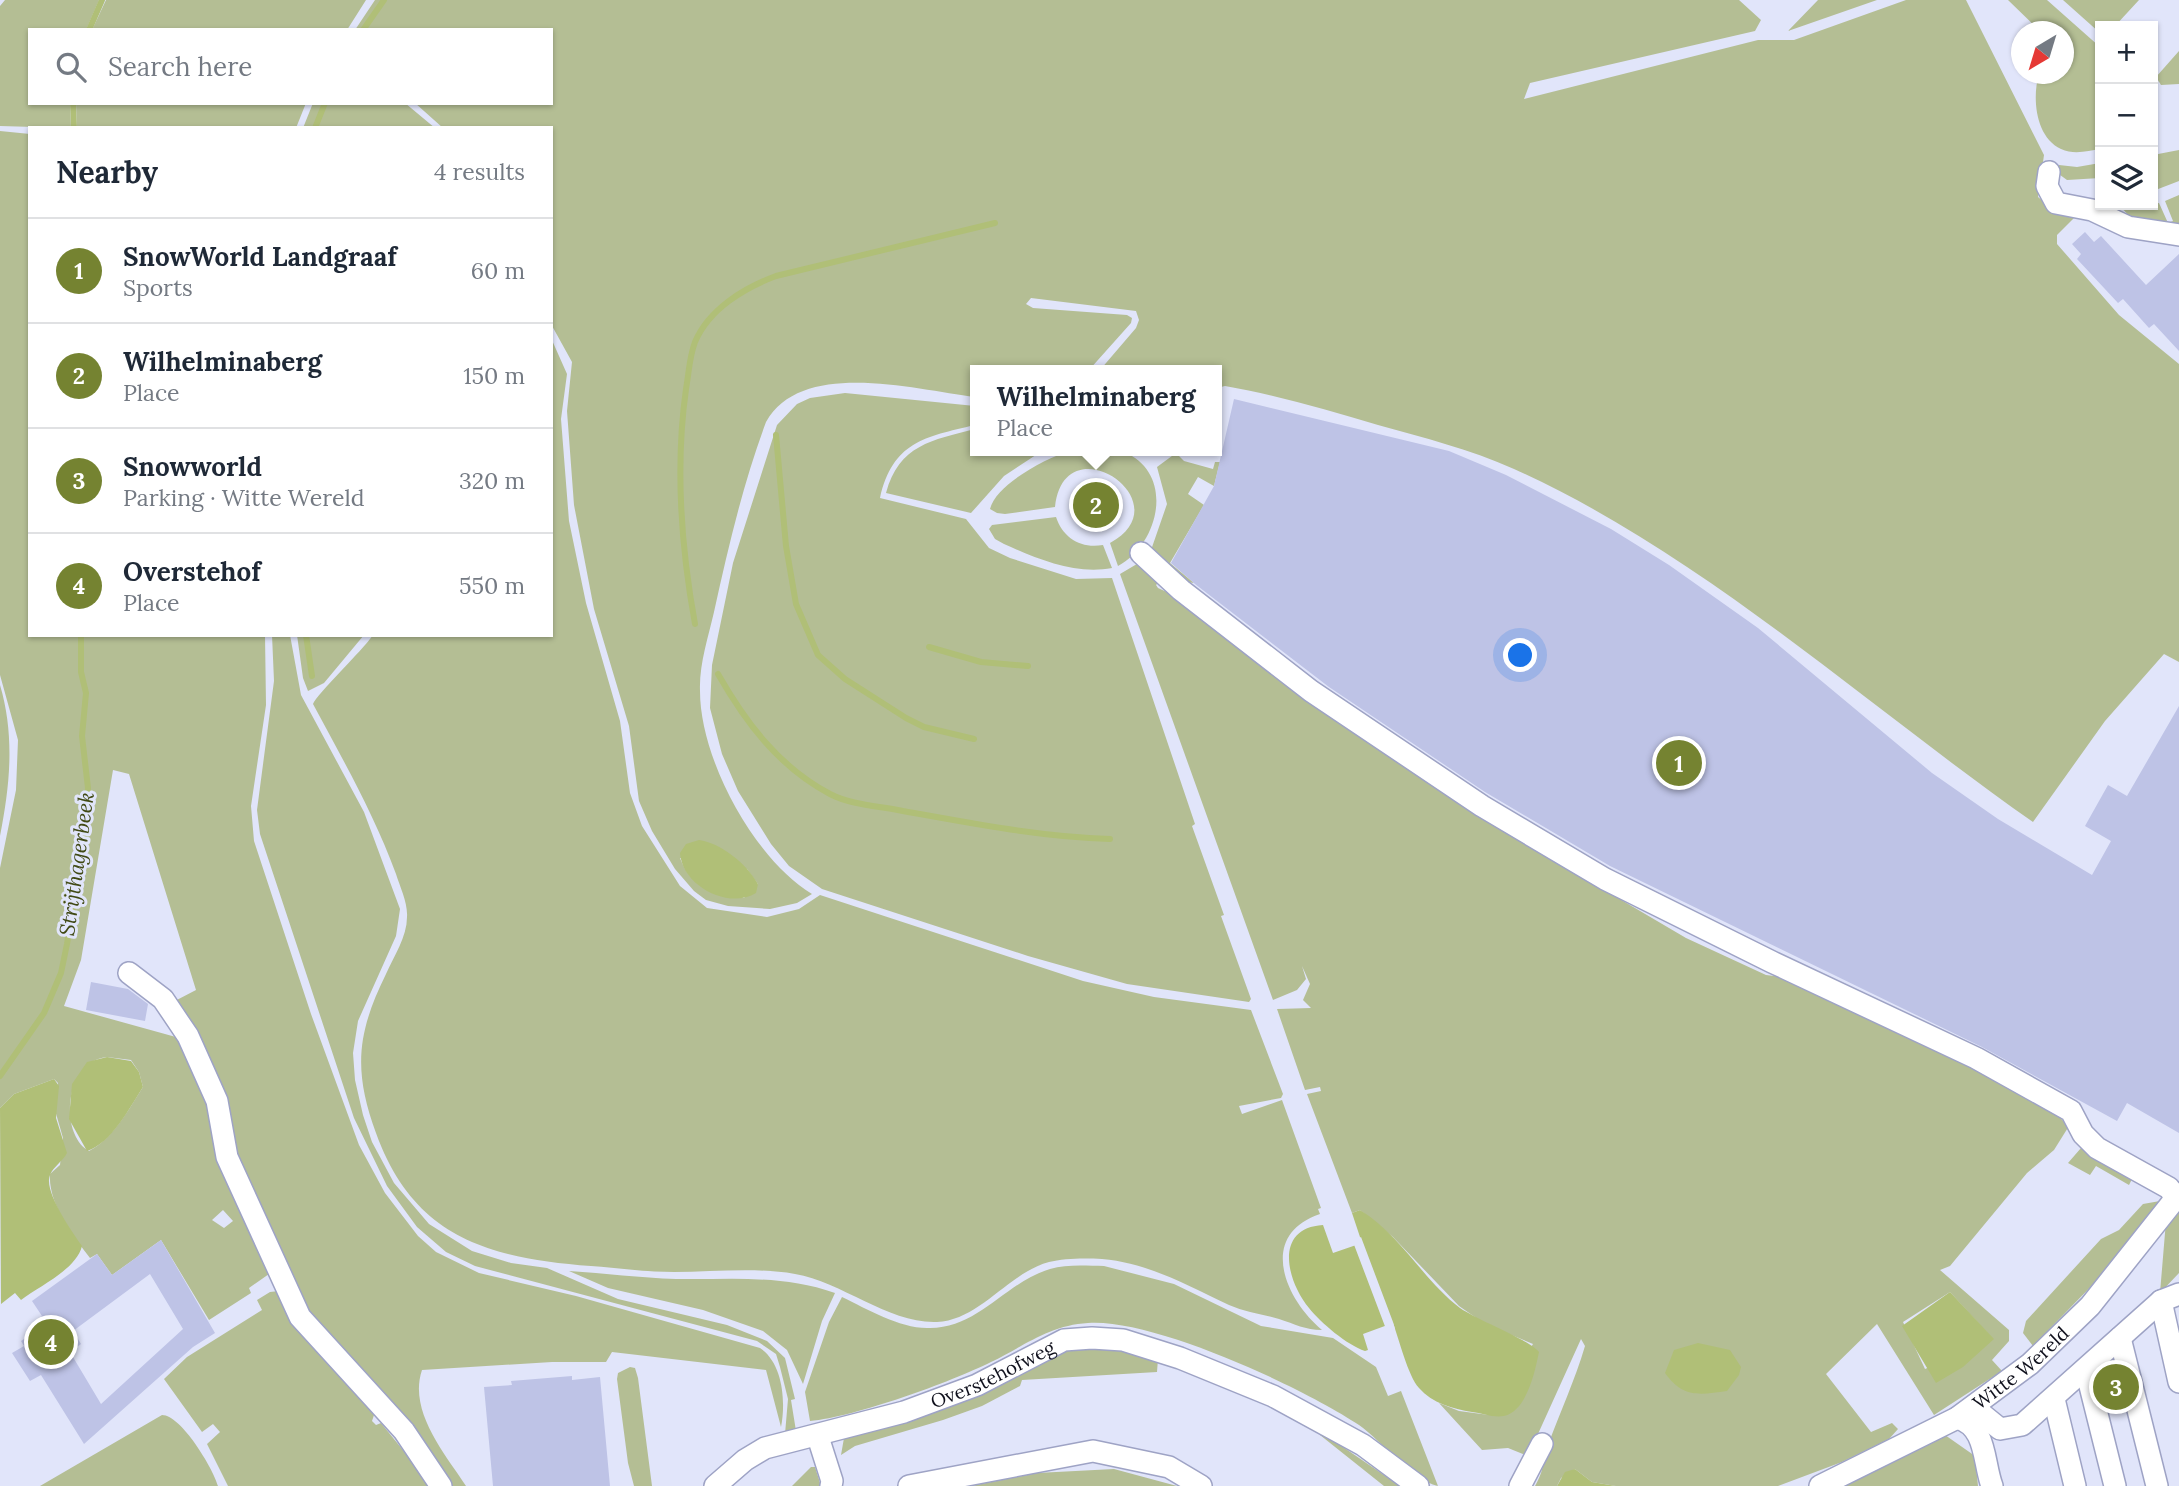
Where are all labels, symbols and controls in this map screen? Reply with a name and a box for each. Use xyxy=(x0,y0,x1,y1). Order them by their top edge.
north arrow xyxy=(2011,21,2074,84)
map controls xyxy=(2095,21,2158,210)
button: + xyxy=(2095,21,2158,84)
search box xyxy=(28,28,553,105)
icon: search xyxy=(52,48,90,86)
text: Search here xyxy=(108,50,252,83)
button: − xyxy=(2095,84,2158,147)
button: layers xyxy=(2095,147,2158,210)
text: Nearby xyxy=(56,153,158,191)
text: 4 results xyxy=(434,157,525,186)
text: SnowWorld Landgraaf xyxy=(123,240,397,273)
text: 1 xyxy=(74,256,84,285)
text: 60 m xyxy=(471,256,525,285)
text: Sports xyxy=(123,273,193,302)
text: Wilhelminaberg xyxy=(123,345,322,378)
text: 2 xyxy=(73,361,85,390)
text: 150 m xyxy=(463,361,525,390)
popup xyxy=(970,365,1222,456)
text: Place xyxy=(123,378,180,407)
text: Wilhelminaberg xyxy=(997,380,1195,413)
text: Place xyxy=(997,413,1053,442)
text: Snowworld xyxy=(123,450,262,483)
text: 3 xyxy=(73,466,85,495)
text: 320 m xyxy=(459,466,525,495)
pin: 2 xyxy=(1073,479,1119,531)
text: Parking · Witte Wereld xyxy=(123,483,364,512)
text: Overstehof xyxy=(123,555,261,588)
text: 4 xyxy=(73,571,85,600)
text: 550 m xyxy=(459,571,525,600)
text: Place xyxy=(123,588,180,617)
your location xyxy=(1503,638,1537,672)
pin: 1 xyxy=(1656,737,1702,789)
water label: Strijthagerbeek xyxy=(53,790,100,938)
pin: 4 xyxy=(28,1316,74,1368)
street label: Witte Wereld xyxy=(1968,1321,2074,1415)
street label: Overstehofweg xyxy=(927,1335,1059,1413)
pin: 3 xyxy=(2093,1361,2139,1413)

